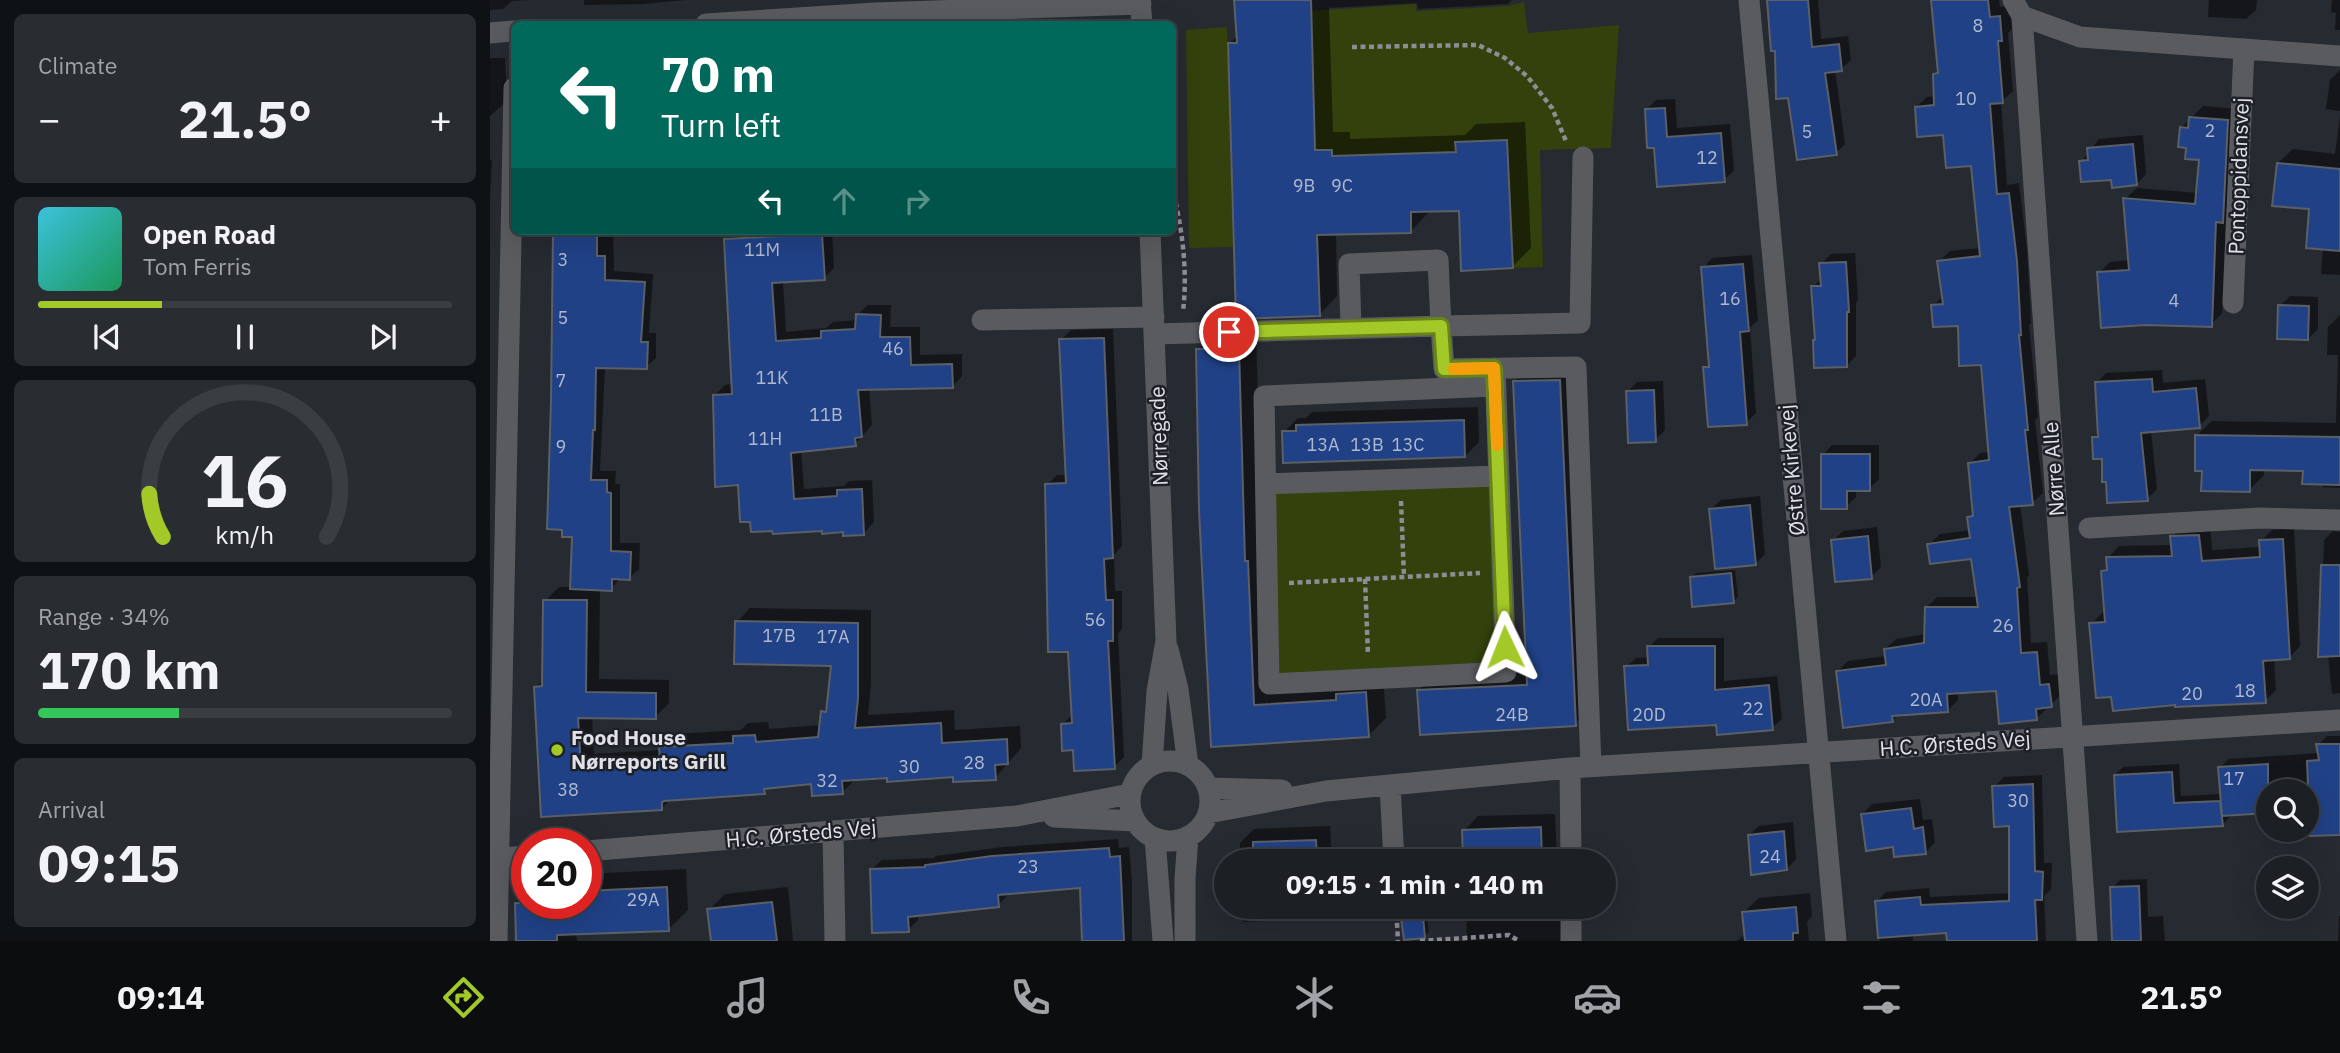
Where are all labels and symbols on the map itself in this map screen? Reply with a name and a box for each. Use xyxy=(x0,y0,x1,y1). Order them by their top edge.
house number: 8 xyxy=(1973,14,1983,37)
house number: 10 xyxy=(1955,87,1977,110)
street label: Pontoppidansvej xyxy=(2221,97,2255,255)
house number: 2 xyxy=(2205,119,2215,142)
house number: 5 xyxy=(1802,120,1812,143)
house number: 12 xyxy=(1696,146,1718,169)
house number: 9B xyxy=(1293,174,1315,197)
house number: 9C xyxy=(1331,174,1353,197)
house number: 11M xyxy=(744,238,780,261)
house number: 3 xyxy=(558,248,568,271)
house number: 16 xyxy=(1719,287,1741,310)
house number: 4 xyxy=(2169,289,2180,312)
pin xyxy=(1199,302,1259,362)
house number: 5 xyxy=(558,306,568,329)
house number: 46 xyxy=(882,337,904,360)
house number: 11K xyxy=(755,366,789,389)
house number: 7 xyxy=(556,369,566,392)
street label: Nørregade xyxy=(1142,386,1174,486)
house number: 11B xyxy=(809,403,843,426)
street label: Østre Kirkevej xyxy=(1771,403,1811,537)
street label: Nørre Alle xyxy=(2036,421,2070,517)
house number: 11H xyxy=(748,427,782,450)
house number: 13A xyxy=(1306,433,1340,456)
house number: 13B xyxy=(1350,433,1384,456)
house number: 13C xyxy=(1392,433,1424,456)
house number: 9 xyxy=(556,435,566,458)
house number: 56 xyxy=(1084,608,1106,631)
position arrow xyxy=(1468,610,1542,684)
house number: 26 xyxy=(1992,614,2014,637)
house number: 17B xyxy=(762,624,796,647)
house number: 17A xyxy=(816,625,850,648)
house number: 18 xyxy=(2234,679,2256,702)
house number: 20 xyxy=(2181,682,2203,705)
house number: 20A xyxy=(1909,688,1943,711)
house number: 22 xyxy=(1742,697,1764,720)
house number: 24B xyxy=(1495,703,1529,726)
house number: 20D xyxy=(1632,703,1666,726)
place label: Food House Nørreports Grill xyxy=(571,723,726,775)
street label: H.C. Ørsteds Vej xyxy=(1878,724,2031,762)
marker: Food House Nørreports Grill xyxy=(549,742,565,758)
house number: 28 xyxy=(963,751,985,774)
house number: 30 xyxy=(898,755,920,778)
house number: 17 xyxy=(2223,767,2245,790)
house number: 32 xyxy=(816,769,838,792)
house number: 38 xyxy=(557,778,579,801)
house number: 30 xyxy=(2007,789,2029,812)
street label: H.C. Ørsteds Vej xyxy=(724,812,878,854)
speed limit sign: 20 xyxy=(511,828,602,919)
house number: 24 xyxy=(1759,845,1781,868)
house number: 23 xyxy=(1017,855,1039,878)
house number: 29A xyxy=(626,888,660,911)

